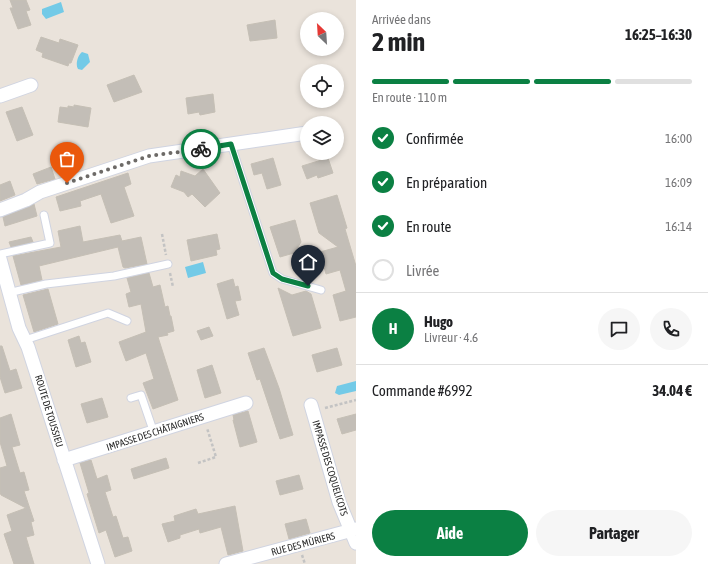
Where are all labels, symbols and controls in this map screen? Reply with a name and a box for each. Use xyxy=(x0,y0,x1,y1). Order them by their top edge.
north arrow xyxy=(300,12,344,56)
map controls xyxy=(300,12,344,160)
text: Arrivée dans xyxy=(372,12,431,27)
text: 16:25–16:30 xyxy=(625,26,692,43)
text: 2 min xyxy=(372,27,425,57)
button: locate xyxy=(300,64,344,108)
text: En route · 110 m xyxy=(372,90,447,105)
button: layers xyxy=(300,116,344,160)
icon: check xyxy=(372,127,394,149)
courier xyxy=(181,129,221,169)
text: Confirmée xyxy=(406,130,463,147)
text: 16:00 xyxy=(665,131,692,146)
icon: bike xyxy=(190,138,212,160)
pin xyxy=(50,142,84,183)
icon: bag xyxy=(56,148,78,170)
icon: check xyxy=(372,171,394,193)
text: En préparation xyxy=(406,174,487,191)
text: 16:09 xyxy=(665,175,692,190)
icon: check xyxy=(372,215,394,237)
text: En route xyxy=(406,218,451,235)
text: 16:14 xyxy=(665,219,692,234)
pin xyxy=(291,245,325,286)
icon: home xyxy=(297,251,319,273)
text: Livrée xyxy=(406,262,439,279)
button: chat xyxy=(598,308,640,350)
button: phone xyxy=(650,308,692,350)
text: Hugo xyxy=(424,313,453,330)
text: H xyxy=(389,320,397,337)
text: Livreur · 4.6 xyxy=(424,330,478,345)
street label: ROUTE DE TOUSSIEU xyxy=(33,374,65,449)
text: Commande #6992 xyxy=(372,382,472,399)
text: 34.04 € xyxy=(652,382,692,399)
street label: IMPASSE DES CHÂTAIGNIERS xyxy=(105,411,205,453)
street label: IMPASSE DES COQUELICOTS xyxy=(310,419,350,517)
button: Aide xyxy=(372,510,528,556)
button: Partager xyxy=(536,510,692,556)
street label: RUE DES MÛRIERS xyxy=(270,530,336,558)

